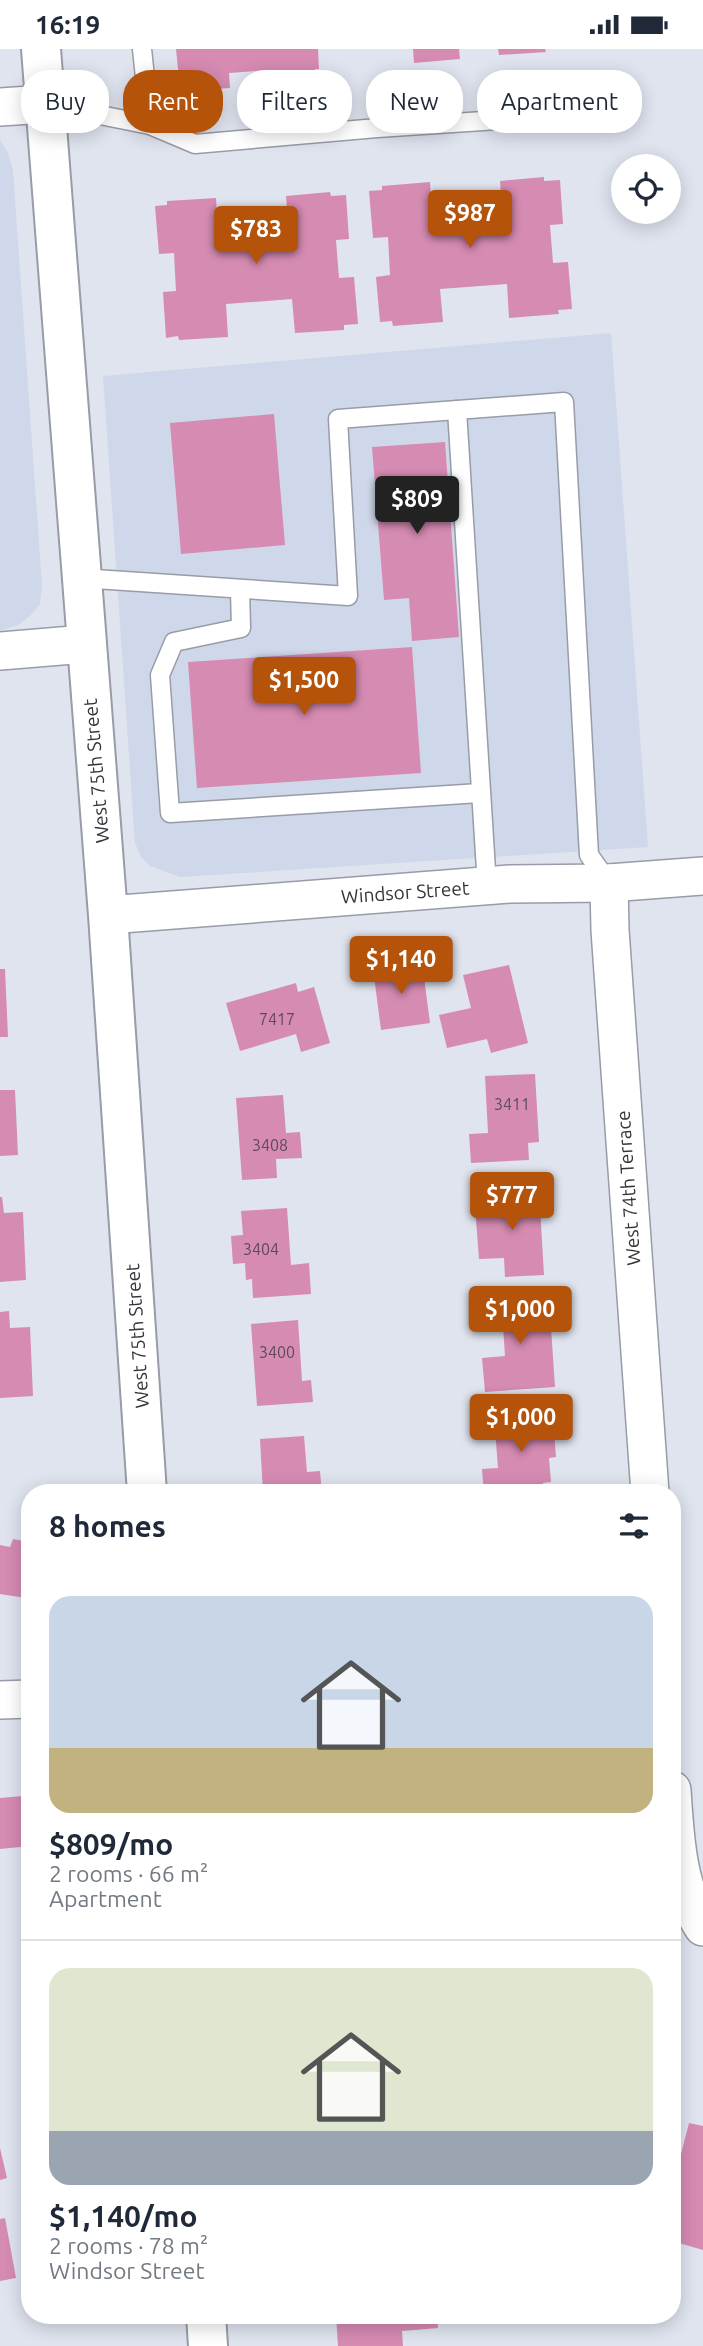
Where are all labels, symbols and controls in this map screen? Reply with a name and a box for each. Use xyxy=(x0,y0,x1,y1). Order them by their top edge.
text: 16:19 xyxy=(35,10,100,39)
chip: Buy xyxy=(21,70,109,133)
chip: Rent xyxy=(123,70,223,133)
chip: Filters xyxy=(237,70,352,133)
chip: New xyxy=(366,70,463,133)
chip: Apartment xyxy=(477,70,642,133)
map controls xyxy=(611,154,681,224)
button: locate xyxy=(611,154,681,224)
pin: $987 xyxy=(429,191,511,250)
text: $987 xyxy=(444,200,496,225)
pin: $783 xyxy=(215,207,297,266)
text: $783 xyxy=(230,216,282,241)
pin: $809 xyxy=(376,477,458,536)
text: $809 xyxy=(391,486,443,511)
pin: $1,500 xyxy=(247,657,361,717)
text: $1,500 xyxy=(269,667,339,692)
street label: West 75th Street xyxy=(79,697,113,844)
street label: Windsor Street xyxy=(340,877,470,907)
pin: $1,140 xyxy=(344,937,458,996)
text: $1,140 xyxy=(366,946,436,971)
house number: 7417 xyxy=(259,1010,295,1028)
house number: 3411 xyxy=(494,1095,530,1113)
street label: West 74th Terrace xyxy=(612,1110,644,1266)
house number: 3408 xyxy=(252,1136,288,1154)
pin: $777 xyxy=(471,1173,553,1232)
text: $777 xyxy=(486,1182,538,1207)
house number: 3404 xyxy=(243,1240,279,1258)
street label: West 75th Street xyxy=(121,1262,153,1409)
pin: $1,000 xyxy=(463,1287,577,1346)
text: $1,000 xyxy=(485,1296,555,1321)
house number: 3400 xyxy=(259,1343,295,1361)
pin: $1,000 xyxy=(464,1395,578,1454)
text: $1,000 xyxy=(486,1404,556,1429)
icon: filters xyxy=(615,1507,653,1545)
text: 8 homes xyxy=(49,1509,166,1543)
icon: home xyxy=(288,1642,414,1768)
text: $809/mo xyxy=(49,1827,173,1861)
text: 2 rooms · 66 m² xyxy=(49,1861,208,1886)
text: Apartment xyxy=(49,1886,162,1911)
icon: home xyxy=(288,2014,414,2140)
text: $1,140/mo xyxy=(49,2199,198,2233)
text: 2 rooms · 78 m² xyxy=(49,2233,208,2258)
text: Windsor Street xyxy=(49,2258,205,2283)

